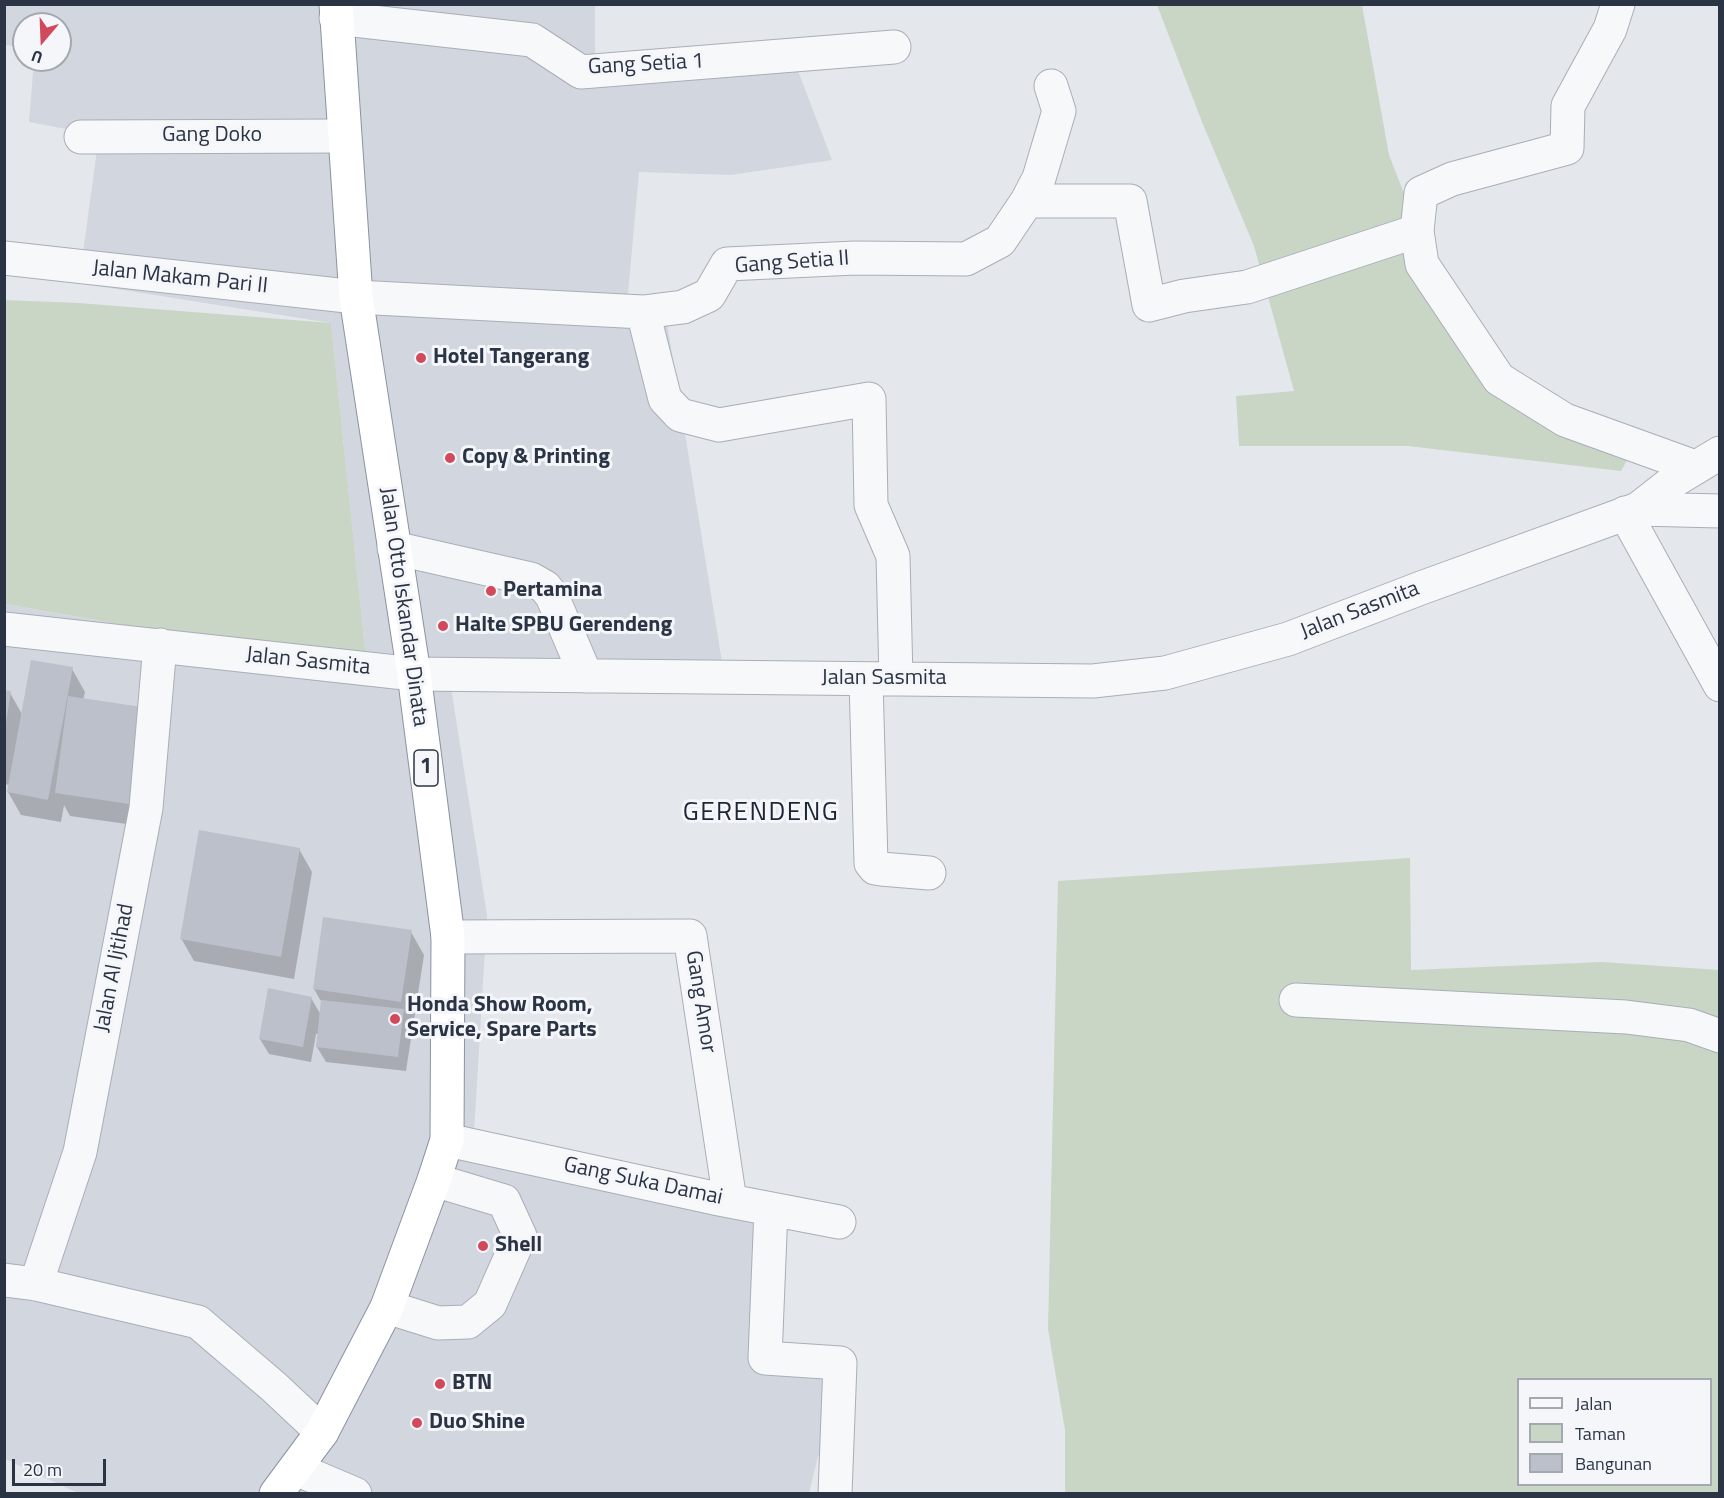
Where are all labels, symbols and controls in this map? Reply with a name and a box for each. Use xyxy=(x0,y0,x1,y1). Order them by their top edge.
north arrow xyxy=(12,12,72,72)
text: U xyxy=(28,44,46,70)
street label: Gang Setia 1 xyxy=(587,49,705,81)
street label: Gang Doko xyxy=(162,123,262,149)
street label: Gang Setia II xyxy=(734,246,850,280)
street label: Jalan Makam Pari II xyxy=(91,256,269,300)
place label: Hotel Tangerang xyxy=(433,345,589,371)
marker: Hotel Tangerang xyxy=(414,351,428,365)
place label: Copy & Printing xyxy=(462,445,610,471)
marker: Copy & Printing xyxy=(443,451,457,465)
street label: Jalan Otto Iskandar Dinata xyxy=(373,486,433,728)
street label: Jalan Sasmita xyxy=(1297,576,1423,646)
place label: Pertamina xyxy=(503,578,602,604)
marker: Pertamina xyxy=(484,584,498,598)
place label: Halte SPBU Gerendeng xyxy=(455,613,672,639)
marker: Halte SPBU Gerendeng xyxy=(436,619,450,633)
street label: Jalan Sasmita xyxy=(244,642,372,682)
street label: Jalan Sasmita xyxy=(821,666,947,692)
road number: 1 xyxy=(414,750,438,786)
district label: GERENDENG xyxy=(683,798,839,830)
street label: Jalan Al Ijtihad xyxy=(90,901,140,1035)
street label: Gang Amor xyxy=(679,949,721,1055)
place label: Honda Show Room, Service, Spare Parts xyxy=(407,993,597,1044)
marker: Honda Show Room, Service, Spare Parts xyxy=(388,1012,402,1026)
street label: Gang Suka Damai xyxy=(561,1152,725,1212)
place label: Shell xyxy=(495,1233,542,1259)
marker: Shell xyxy=(476,1239,490,1253)
place label: BTN xyxy=(452,1371,492,1397)
marker: BTN xyxy=(433,1377,447,1391)
legend xyxy=(1517,1378,1712,1486)
text: Jalan xyxy=(1575,1390,1612,1417)
place label: Duo Shine xyxy=(429,1410,525,1436)
marker: Duo Shine xyxy=(410,1416,424,1430)
text: Taman xyxy=(1575,1420,1626,1447)
scale bar xyxy=(15,1447,110,1485)
text: Bangunan xyxy=(1575,1450,1652,1477)
text: 20 m xyxy=(23,1456,62,1483)

